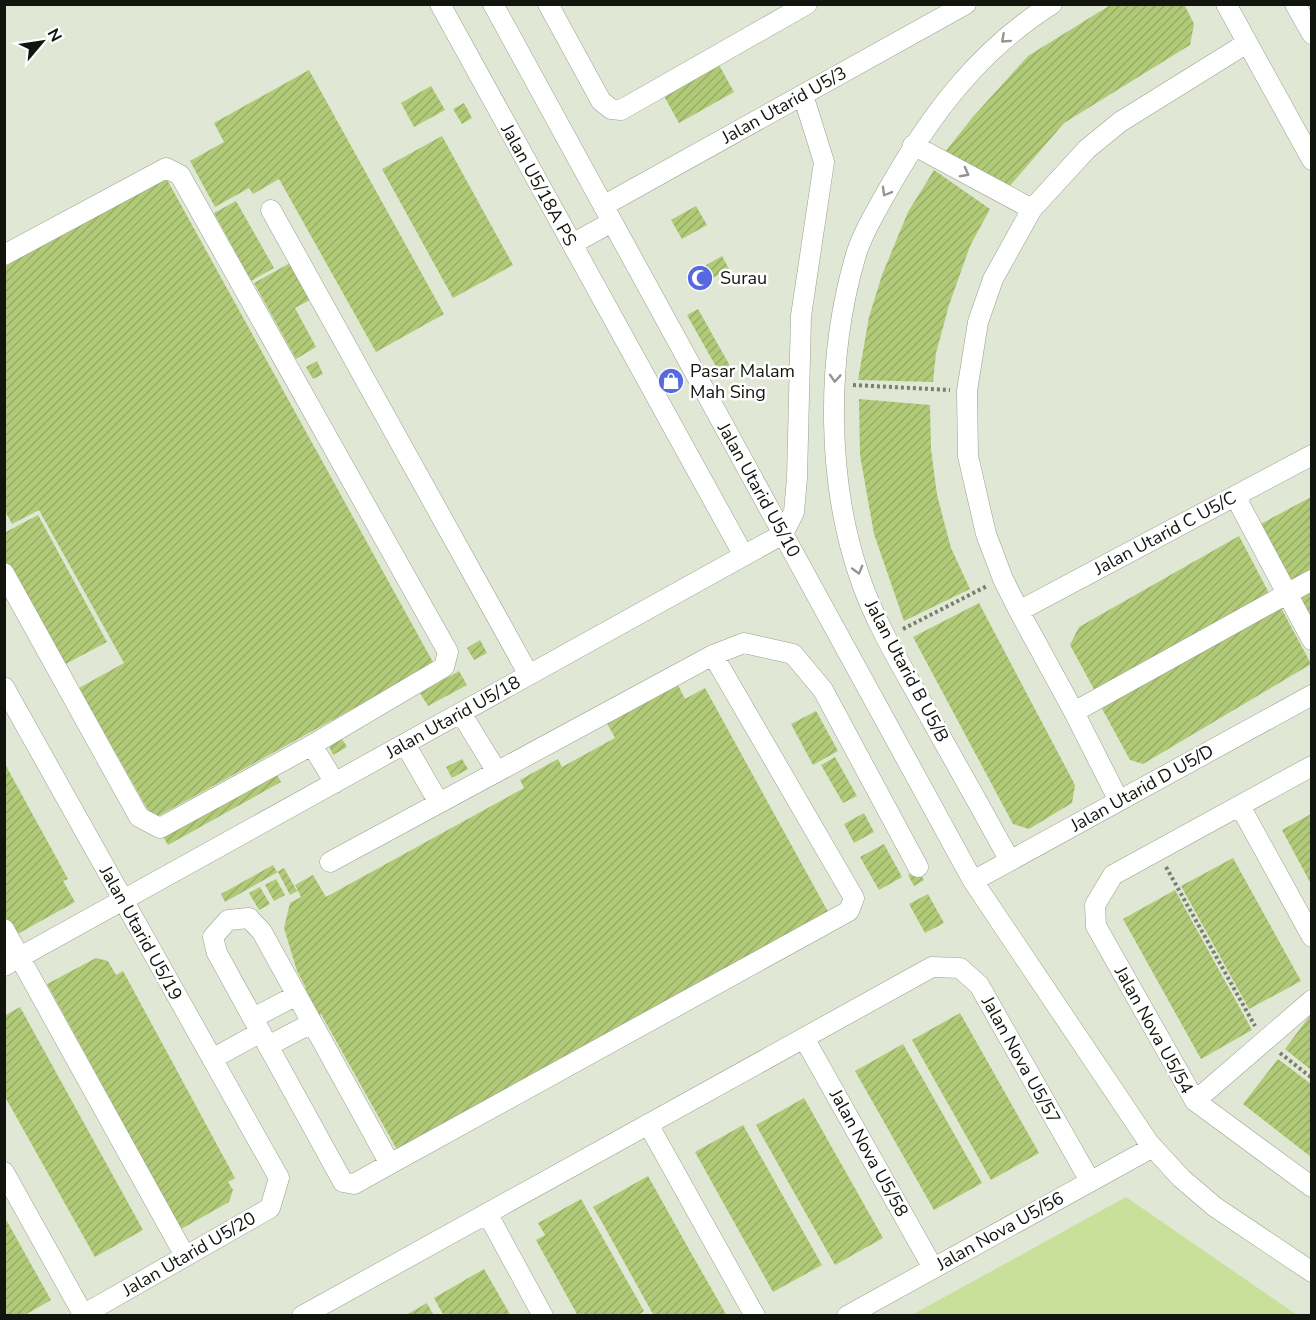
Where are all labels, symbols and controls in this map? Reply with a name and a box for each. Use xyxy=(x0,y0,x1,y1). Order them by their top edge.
north arrow xyxy=(12,12,72,72)
text: N xyxy=(42,25,67,46)
one-way arrow xyxy=(1002,32,1012,43)
street label: Jalan Utarid U5/3 xyxy=(716,61,851,150)
street label: Jalan U5/18A PS xyxy=(495,119,582,250)
one-way arrow xyxy=(958,166,969,177)
one-way arrow xyxy=(882,186,894,196)
mosque icon: Surau xyxy=(685,263,715,293)
place label: Surau xyxy=(720,266,767,290)
place label: Pasar Malam Mah Sing xyxy=(690,359,795,404)
shop icon: Pasar Malam Mah Sing xyxy=(656,366,686,396)
one-way arrow xyxy=(829,373,842,382)
street label: Jalan Utarid U5/10 xyxy=(712,418,806,562)
street label: Jalan Utarid C U5/C xyxy=(1089,485,1240,581)
one-way arrow xyxy=(851,564,863,575)
street label: Jalan Utarid B U5/B xyxy=(859,595,955,746)
street label: Jalan Utarid U5/18 xyxy=(381,670,525,764)
street label: Jalan Utarid D U5/D xyxy=(1065,739,1218,838)
street label: Jalan Utarid U5/19 xyxy=(94,861,188,1005)
street label: Jalan Nova U5/54 xyxy=(1109,961,1199,1098)
street label: Jalan Nova U5/57 xyxy=(976,991,1066,1128)
street label: Jalan Nova U5/58 xyxy=(824,1084,914,1221)
street label: Jalan Nova U5/56 xyxy=(931,1186,1068,1276)
street label: Jalan Utarid U5/20 xyxy=(117,1206,260,1302)

